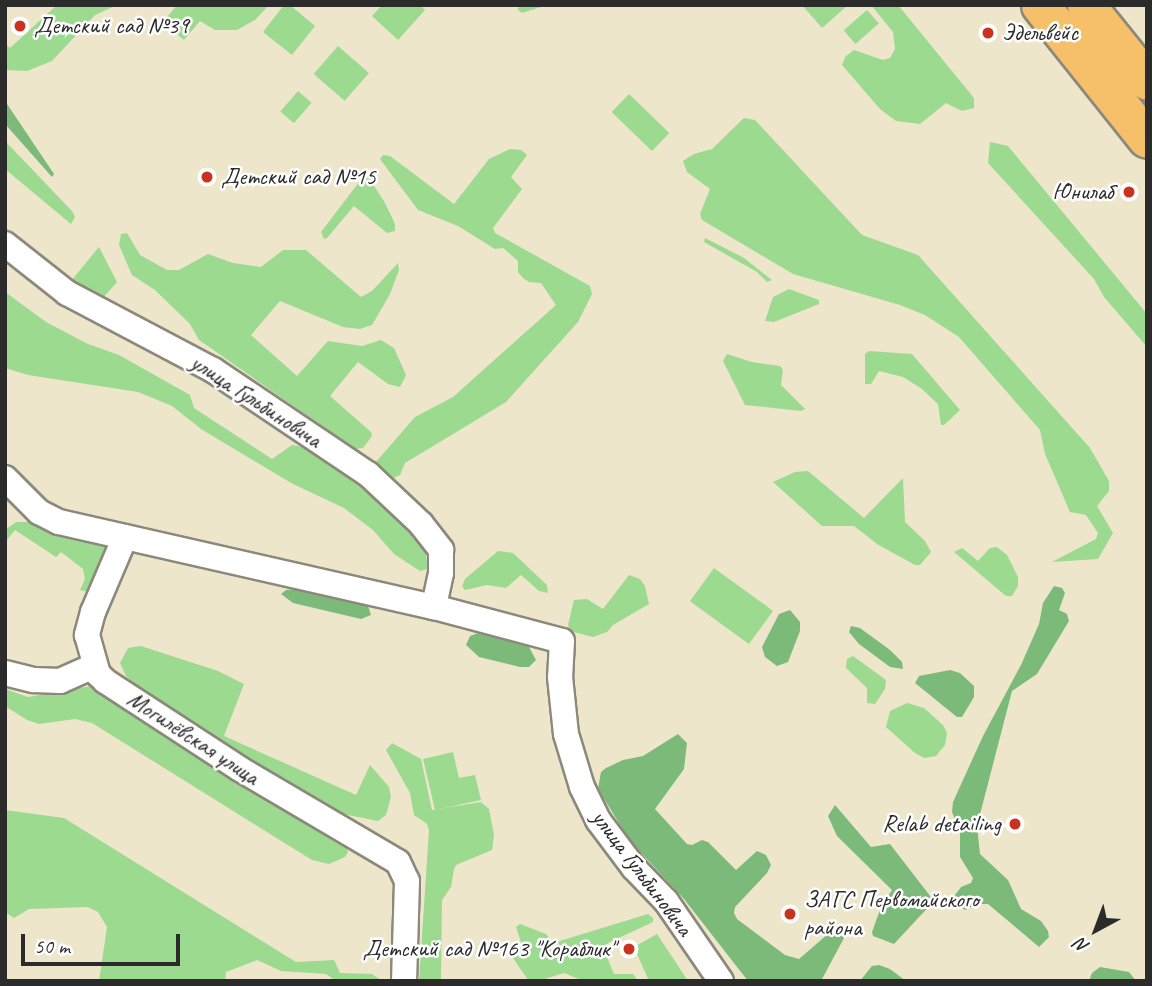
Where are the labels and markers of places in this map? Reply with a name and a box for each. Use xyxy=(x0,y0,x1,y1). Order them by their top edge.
place label: Детский сад №39 xyxy=(34,12,189,40)
marker: Детский сад №39 xyxy=(12,18,28,34)
place label: Эдельвейс xyxy=(1002,19,1078,47)
marker: Эдельвейс xyxy=(980,25,996,41)
place label: Детский сад №15 xyxy=(221,163,376,191)
marker: Детский сад №15 xyxy=(199,169,215,185)
place label: Юнилаб xyxy=(1053,178,1113,206)
marker: Юнилаб xyxy=(1119,182,1139,202)
place label: Relab detailing xyxy=(883,810,1001,838)
marker: Relab detailing xyxy=(1007,816,1023,832)
place label: ЗАГС Первомайского района xyxy=(804,886,979,942)
marker: ЗАГС Первомайского района xyxy=(782,906,798,922)
place label: Детский сад №163 "Кораблик" xyxy=(363,935,615,963)
marker: Детский сад №163 "Кораблик" xyxy=(621,941,637,957)

